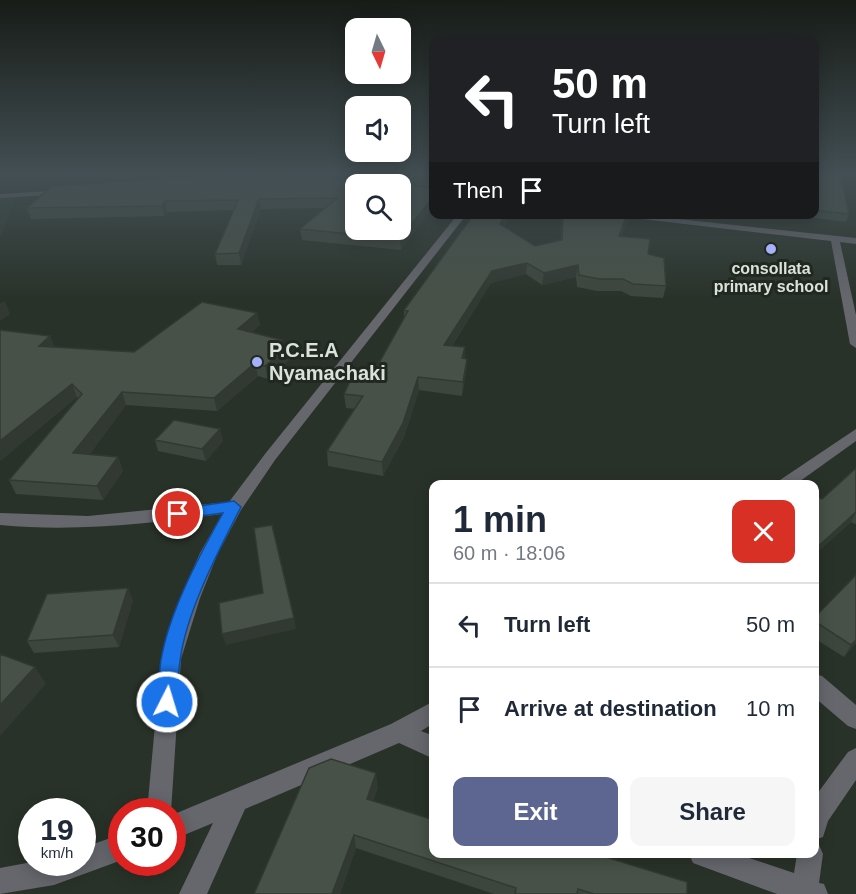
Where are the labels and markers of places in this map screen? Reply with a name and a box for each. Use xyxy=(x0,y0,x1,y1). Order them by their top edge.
marker: consollata primary school xyxy=(764,242,778,256)
place label: consollata primary school xyxy=(714,260,828,295)
place label: P.C.E.A Nyamachaki xyxy=(269,339,386,384)
marker: P.C.E.A Nyamachaki xyxy=(250,355,264,369)
pin xyxy=(152,488,203,539)

